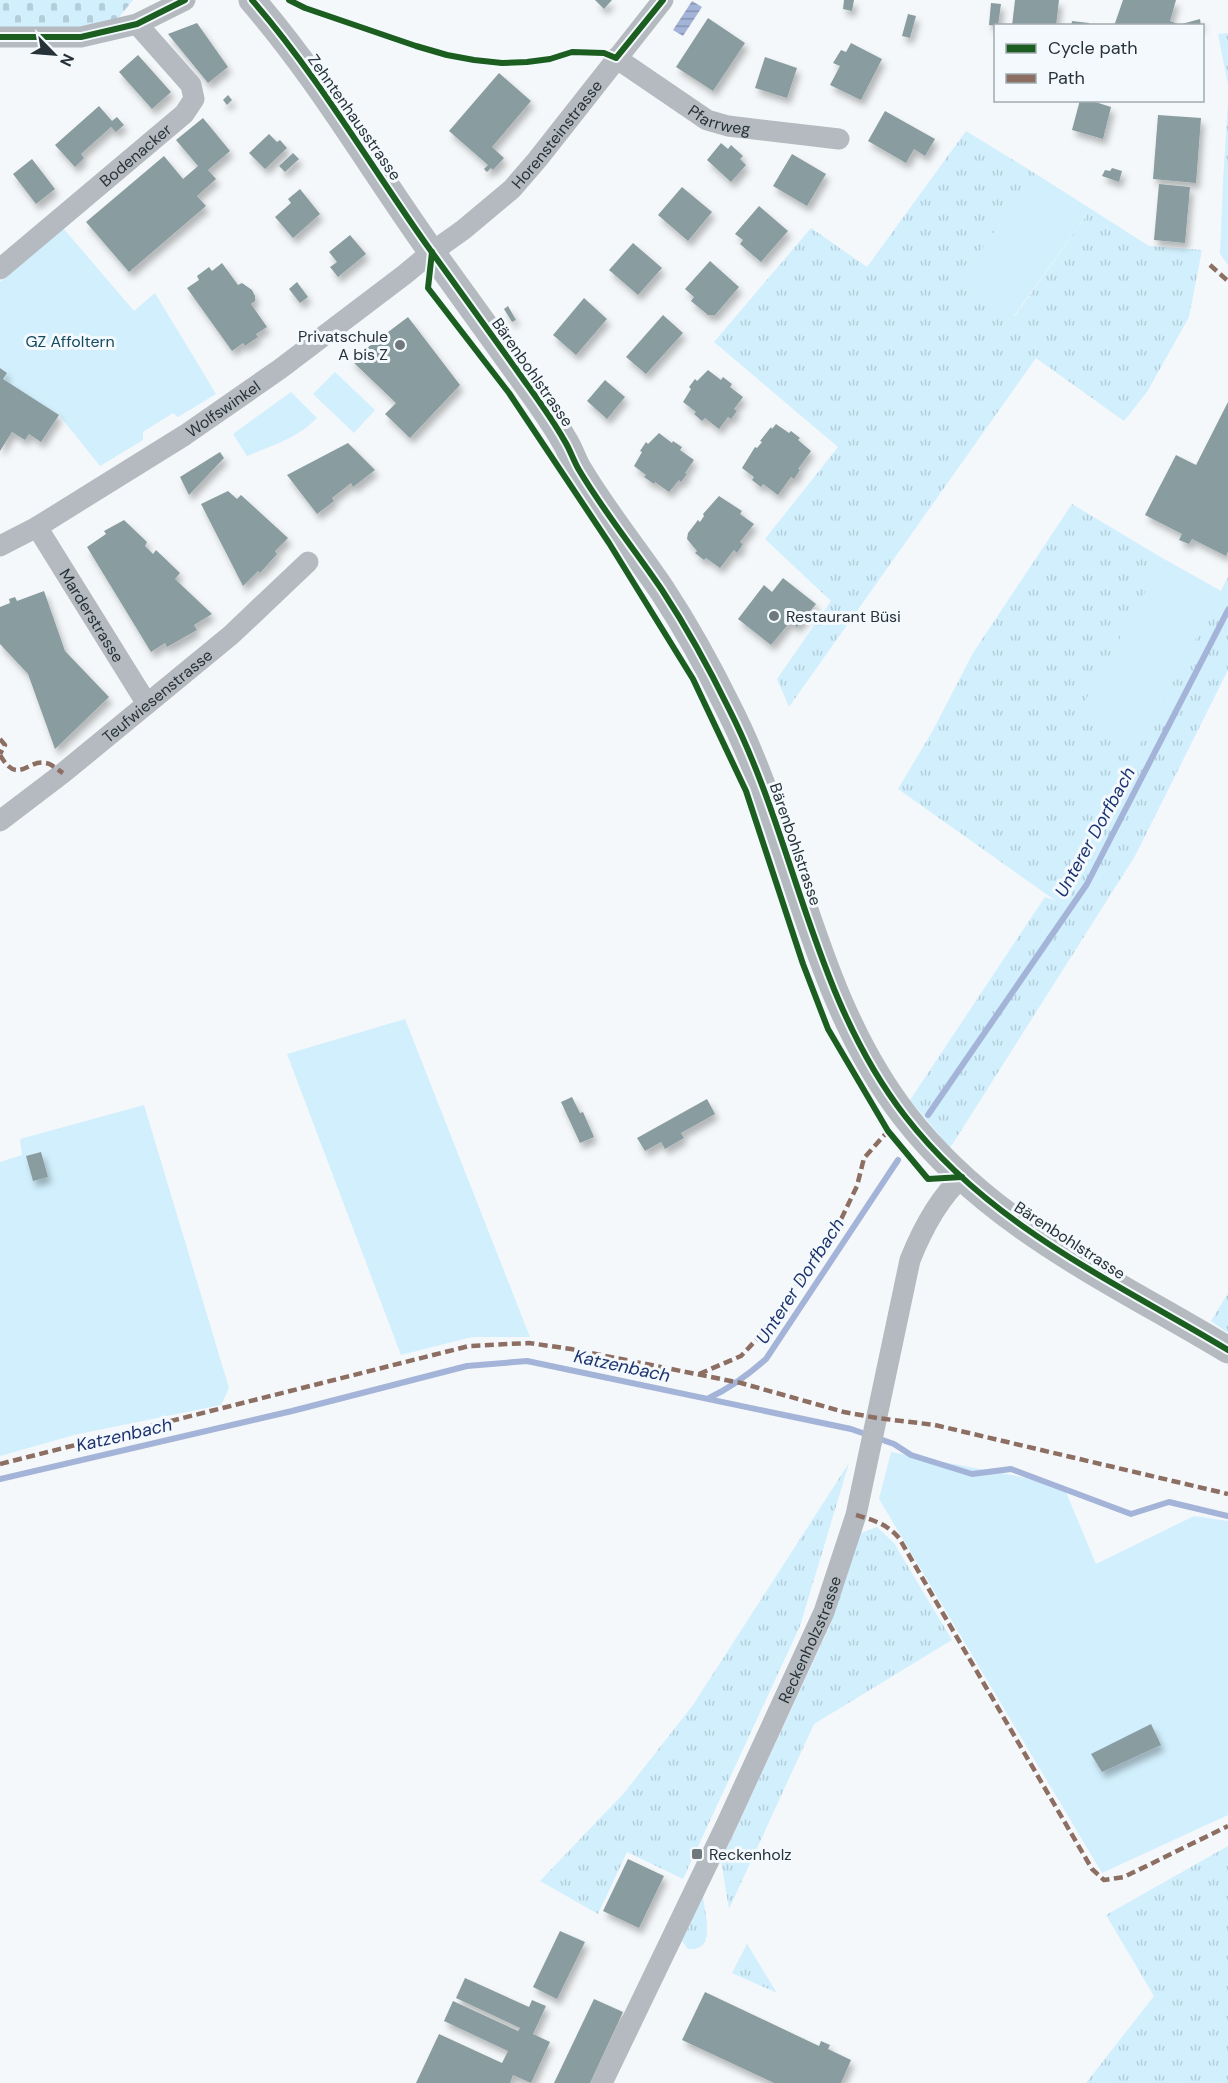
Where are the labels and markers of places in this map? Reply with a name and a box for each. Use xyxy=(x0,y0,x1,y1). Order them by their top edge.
place label: Privatschule A bis Z xyxy=(298,326,388,365)
marker: Privatschule A bis Z xyxy=(393,338,407,352)
place label: Restaurant Büsi xyxy=(786,606,901,627)
marker: Restaurant Büsi xyxy=(767,609,781,623)
place label: Reckenholz xyxy=(709,1844,792,1865)
marker: Reckenholz xyxy=(690,1847,704,1861)

